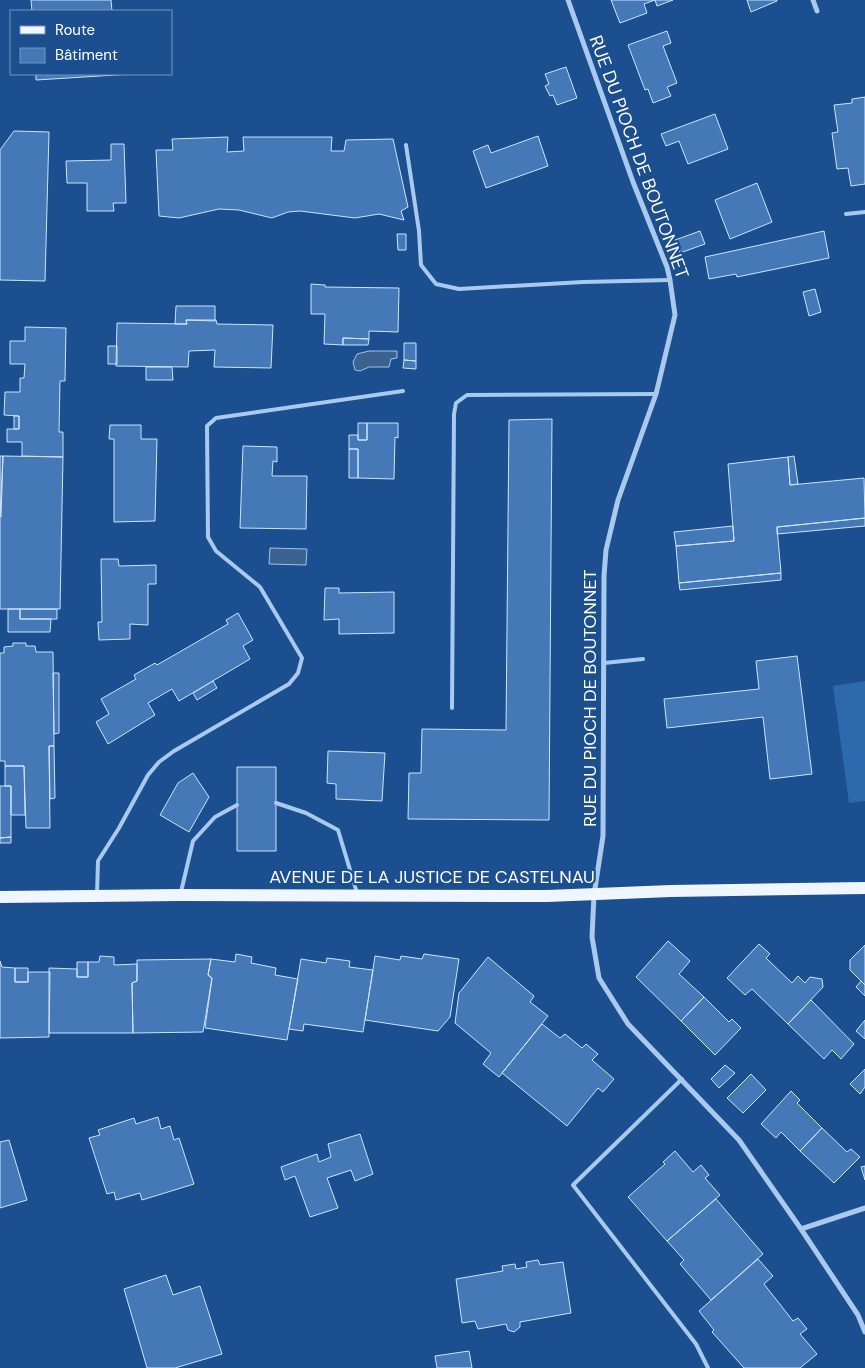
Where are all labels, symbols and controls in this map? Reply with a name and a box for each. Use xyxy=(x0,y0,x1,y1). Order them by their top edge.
legend xyxy=(10,10,172,75)
text: Route xyxy=(55,20,95,40)
street label: RUE DU PIOCH DE BOUTONNET xyxy=(584,32,694,282)
text: Bâtiment xyxy=(55,45,118,65)
street label: RUE DU PIOCH DE BOUTONNET xyxy=(578,569,602,827)
street label: AVENUE DE LA JUSTICE DE CASTELNAU xyxy=(269,865,595,889)

